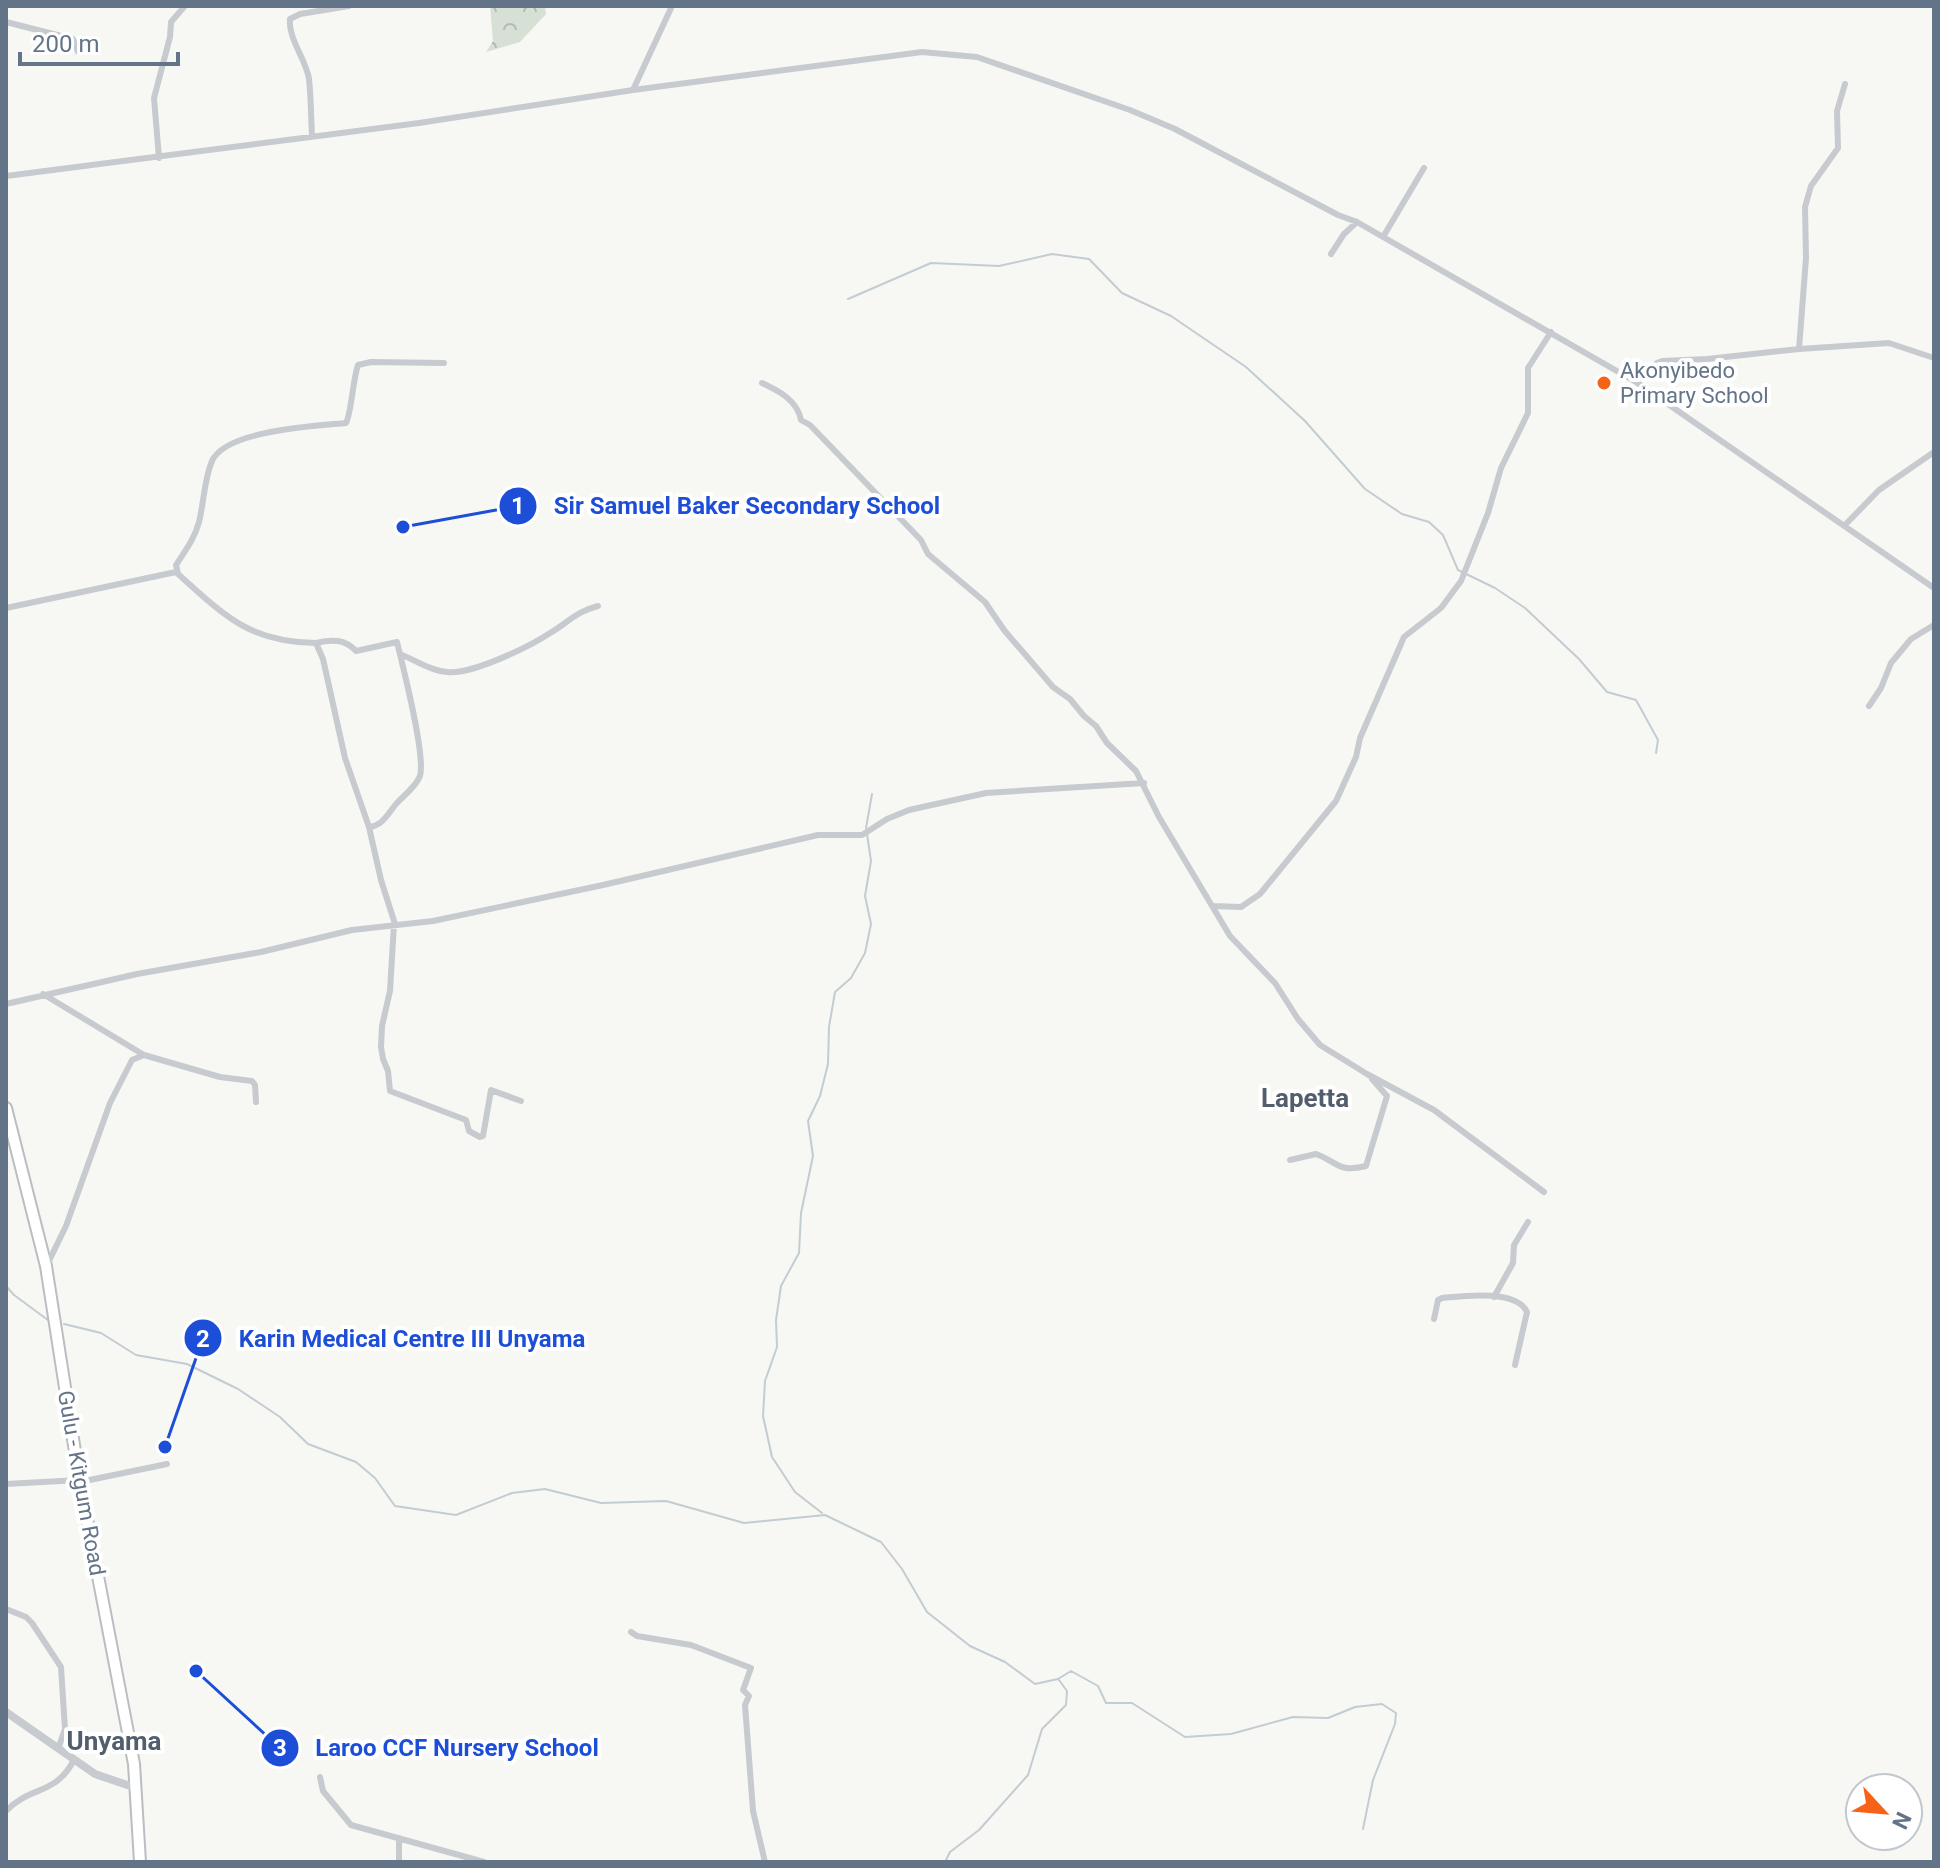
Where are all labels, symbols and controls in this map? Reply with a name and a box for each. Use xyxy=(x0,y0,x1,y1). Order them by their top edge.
scale bar xyxy=(20,16,178,66)
text: 200 m xyxy=(32,30,99,58)
place label: Akonyibedo Primary School xyxy=(1620,358,1769,408)
marker: Akonyibedo Primary School xyxy=(1595,374,1613,392)
callout: Sir Samuel Baker Secondary School xyxy=(498,482,957,530)
text: 1 xyxy=(511,492,525,520)
text: Sir Samuel Baker Secondary School xyxy=(554,492,940,520)
district label: Lapetta xyxy=(1261,1083,1349,1113)
callout: Karin Medical Centre III Unyama xyxy=(183,1314,601,1362)
text: 2 xyxy=(196,1325,210,1353)
text: Karin Medical Centre III Unyama xyxy=(239,1325,585,1353)
street label: Gulu - Kitgum Road xyxy=(53,1389,110,1578)
callout: Laroo CCF Nursery School xyxy=(260,1724,615,1772)
district label: Unyama xyxy=(67,1726,162,1756)
text: 3 xyxy=(273,1734,287,1762)
text: Laroo CCF Nursery School xyxy=(315,1734,599,1762)
north arrow xyxy=(1844,1772,1924,1852)
text: N xyxy=(1887,1808,1916,1833)

